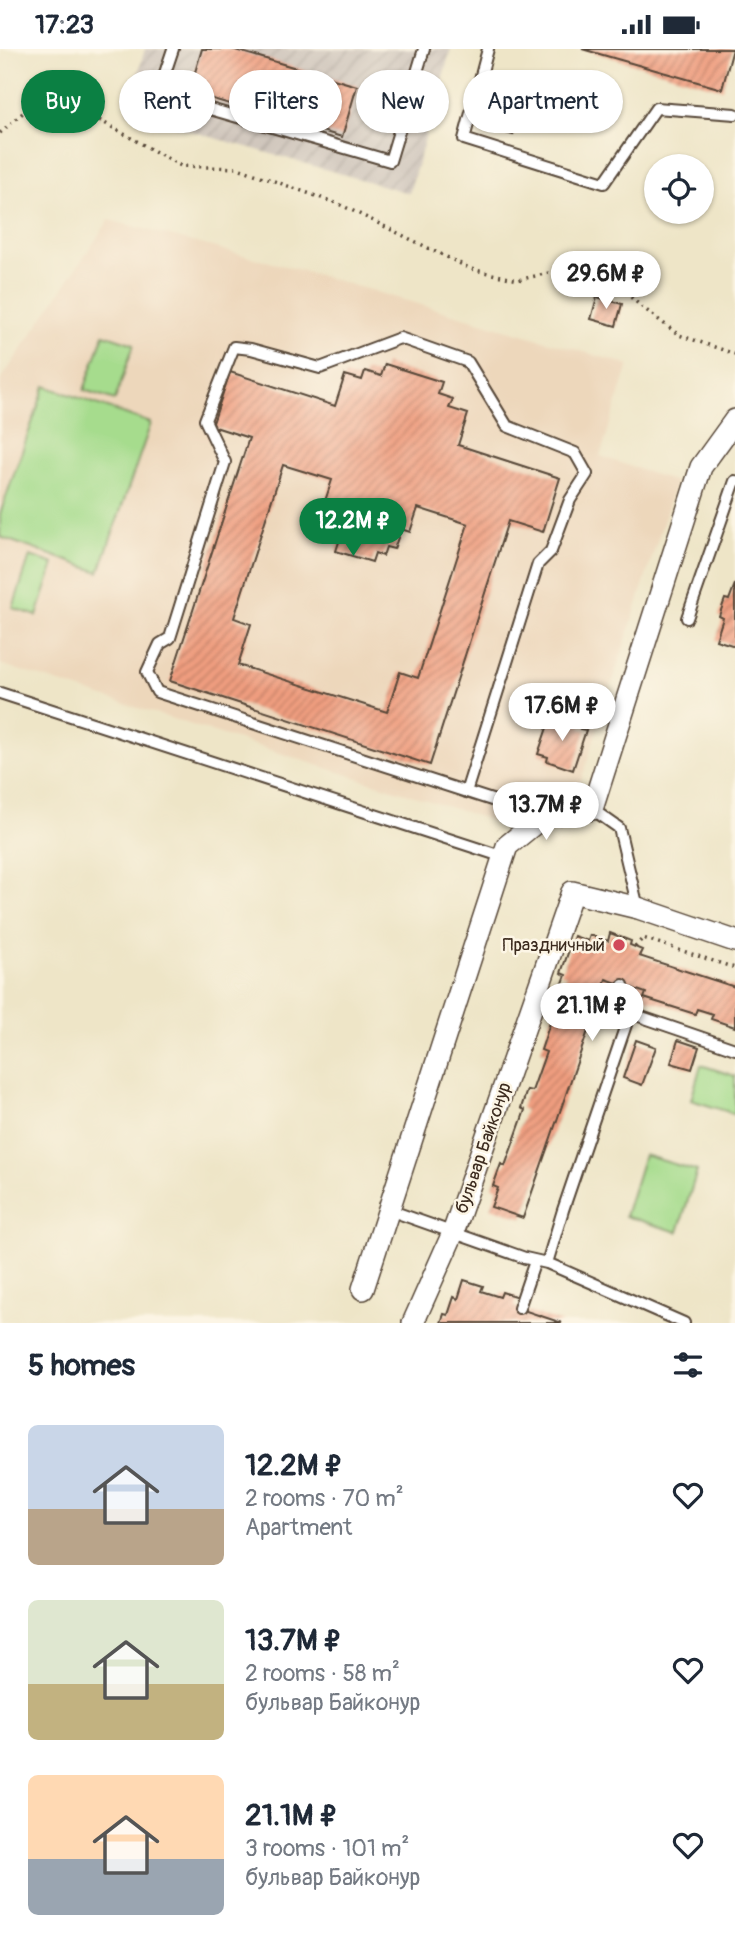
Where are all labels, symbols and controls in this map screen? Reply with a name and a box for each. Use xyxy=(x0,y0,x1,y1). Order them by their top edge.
text: 17:23 xyxy=(35,9,94,41)
chip: Buy xyxy=(21,70,105,133)
chip: Rent xyxy=(119,70,215,133)
chip: Filters xyxy=(229,70,342,133)
chip: New xyxy=(356,70,449,133)
chip: Apartment xyxy=(463,70,623,133)
map controls xyxy=(644,154,714,224)
button: locate xyxy=(644,154,714,224)
pin: 29.6M ₽ xyxy=(541,251,671,311)
text: 29.6M ₽ xyxy=(567,259,645,288)
pin: 12.2M ₽ xyxy=(288,498,418,558)
text: 12.2M ₽ xyxy=(315,506,391,535)
pin: 17.6M ₽ xyxy=(497,683,627,743)
text: 17.6M ₽ xyxy=(525,691,599,720)
pin: 13.7M ₽ xyxy=(481,783,611,842)
text: 13.7M ₽ xyxy=(509,790,583,819)
place label: Праздничный xyxy=(503,934,605,957)
marker: Праздничный xyxy=(611,937,627,953)
pin: 21.1M ₽ xyxy=(527,983,657,1043)
text: 21.1M ₽ xyxy=(556,991,628,1020)
street label: бульвар Байконур xyxy=(450,1079,517,1217)
icon: filters xyxy=(669,1346,707,1384)
text: 5 homes xyxy=(28,1347,135,1384)
text: 12.2M ₽ xyxy=(245,1447,343,1484)
icon: home xyxy=(84,1453,168,1537)
icon: heart xyxy=(669,1476,707,1514)
text: 2 rooms · 70 m² xyxy=(245,1484,404,1513)
text: Apartment xyxy=(245,1513,352,1542)
text: 13.7M ₽ xyxy=(245,1622,342,1659)
icon: home xyxy=(84,1628,168,1712)
icon: heart xyxy=(669,1651,707,1689)
text: 2 rooms · 58 m² xyxy=(245,1659,400,1688)
text: бульвар Байконур xyxy=(245,1688,420,1717)
text: 21.1M ₽ xyxy=(245,1797,338,1834)
icon: home xyxy=(84,1803,168,1887)
icon: heart xyxy=(669,1826,707,1864)
text: 3 rooms · 101 m² xyxy=(245,1834,409,1863)
text: бульвар Байконур xyxy=(245,1863,420,1892)

